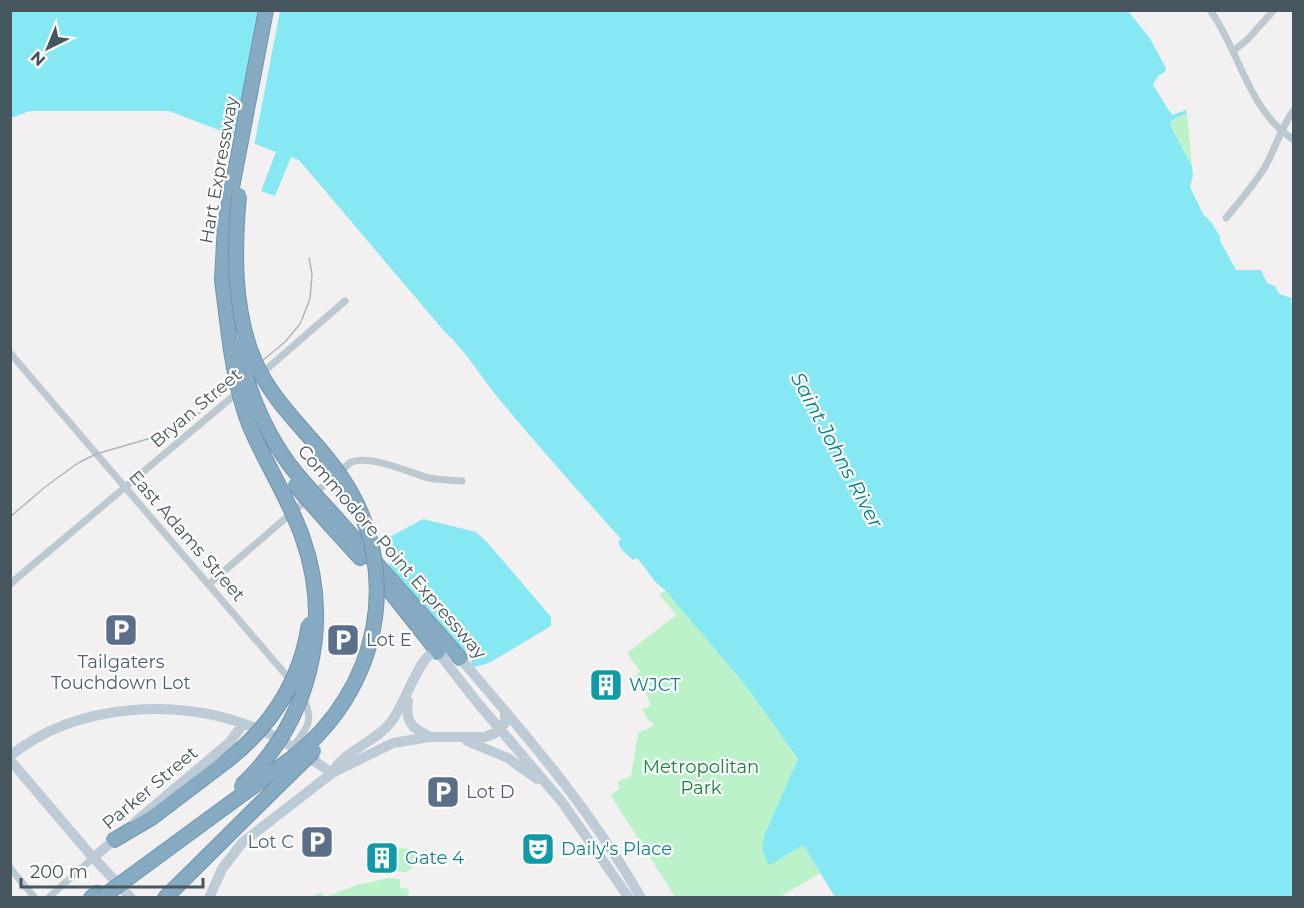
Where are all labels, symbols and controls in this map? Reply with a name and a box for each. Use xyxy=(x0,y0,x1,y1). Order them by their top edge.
north arrow xyxy=(18,18,78,78)
text: N xyxy=(27,47,49,70)
street label: Hart Expressway xyxy=(195,94,243,245)
street label: Bryan Street xyxy=(146,364,246,452)
water label: Saint Johns River xyxy=(786,368,889,533)
street label: Commodore Point Expressway xyxy=(293,440,491,664)
street label: East Adams Street xyxy=(124,466,250,606)
parking icon: Tailgaters Touchdown Lot xyxy=(103,612,139,648)
parking icon: Lot E xyxy=(325,622,361,658)
place label: Lot E xyxy=(366,629,412,651)
place label: Tailgaters Touchdown Lot xyxy=(51,651,191,694)
building icon: WJCT xyxy=(588,667,624,703)
place label: WJCT xyxy=(629,674,681,696)
street label: Parker Street xyxy=(98,742,202,834)
park label: Metropolitan Park xyxy=(643,756,759,799)
parking icon: Lot D xyxy=(425,774,461,810)
place label: Lot D xyxy=(466,781,515,803)
parking icon: Lot C xyxy=(299,824,335,860)
place label: Lot C xyxy=(247,831,294,853)
theatre icon: Daily's Place xyxy=(520,831,556,867)
place label: Daily's Place xyxy=(561,838,672,860)
building icon: Gate 4 xyxy=(364,840,400,876)
place label: Gate 4 xyxy=(405,847,464,869)
scale bar xyxy=(21,851,202,889)
text: 200 m xyxy=(30,861,88,883)

